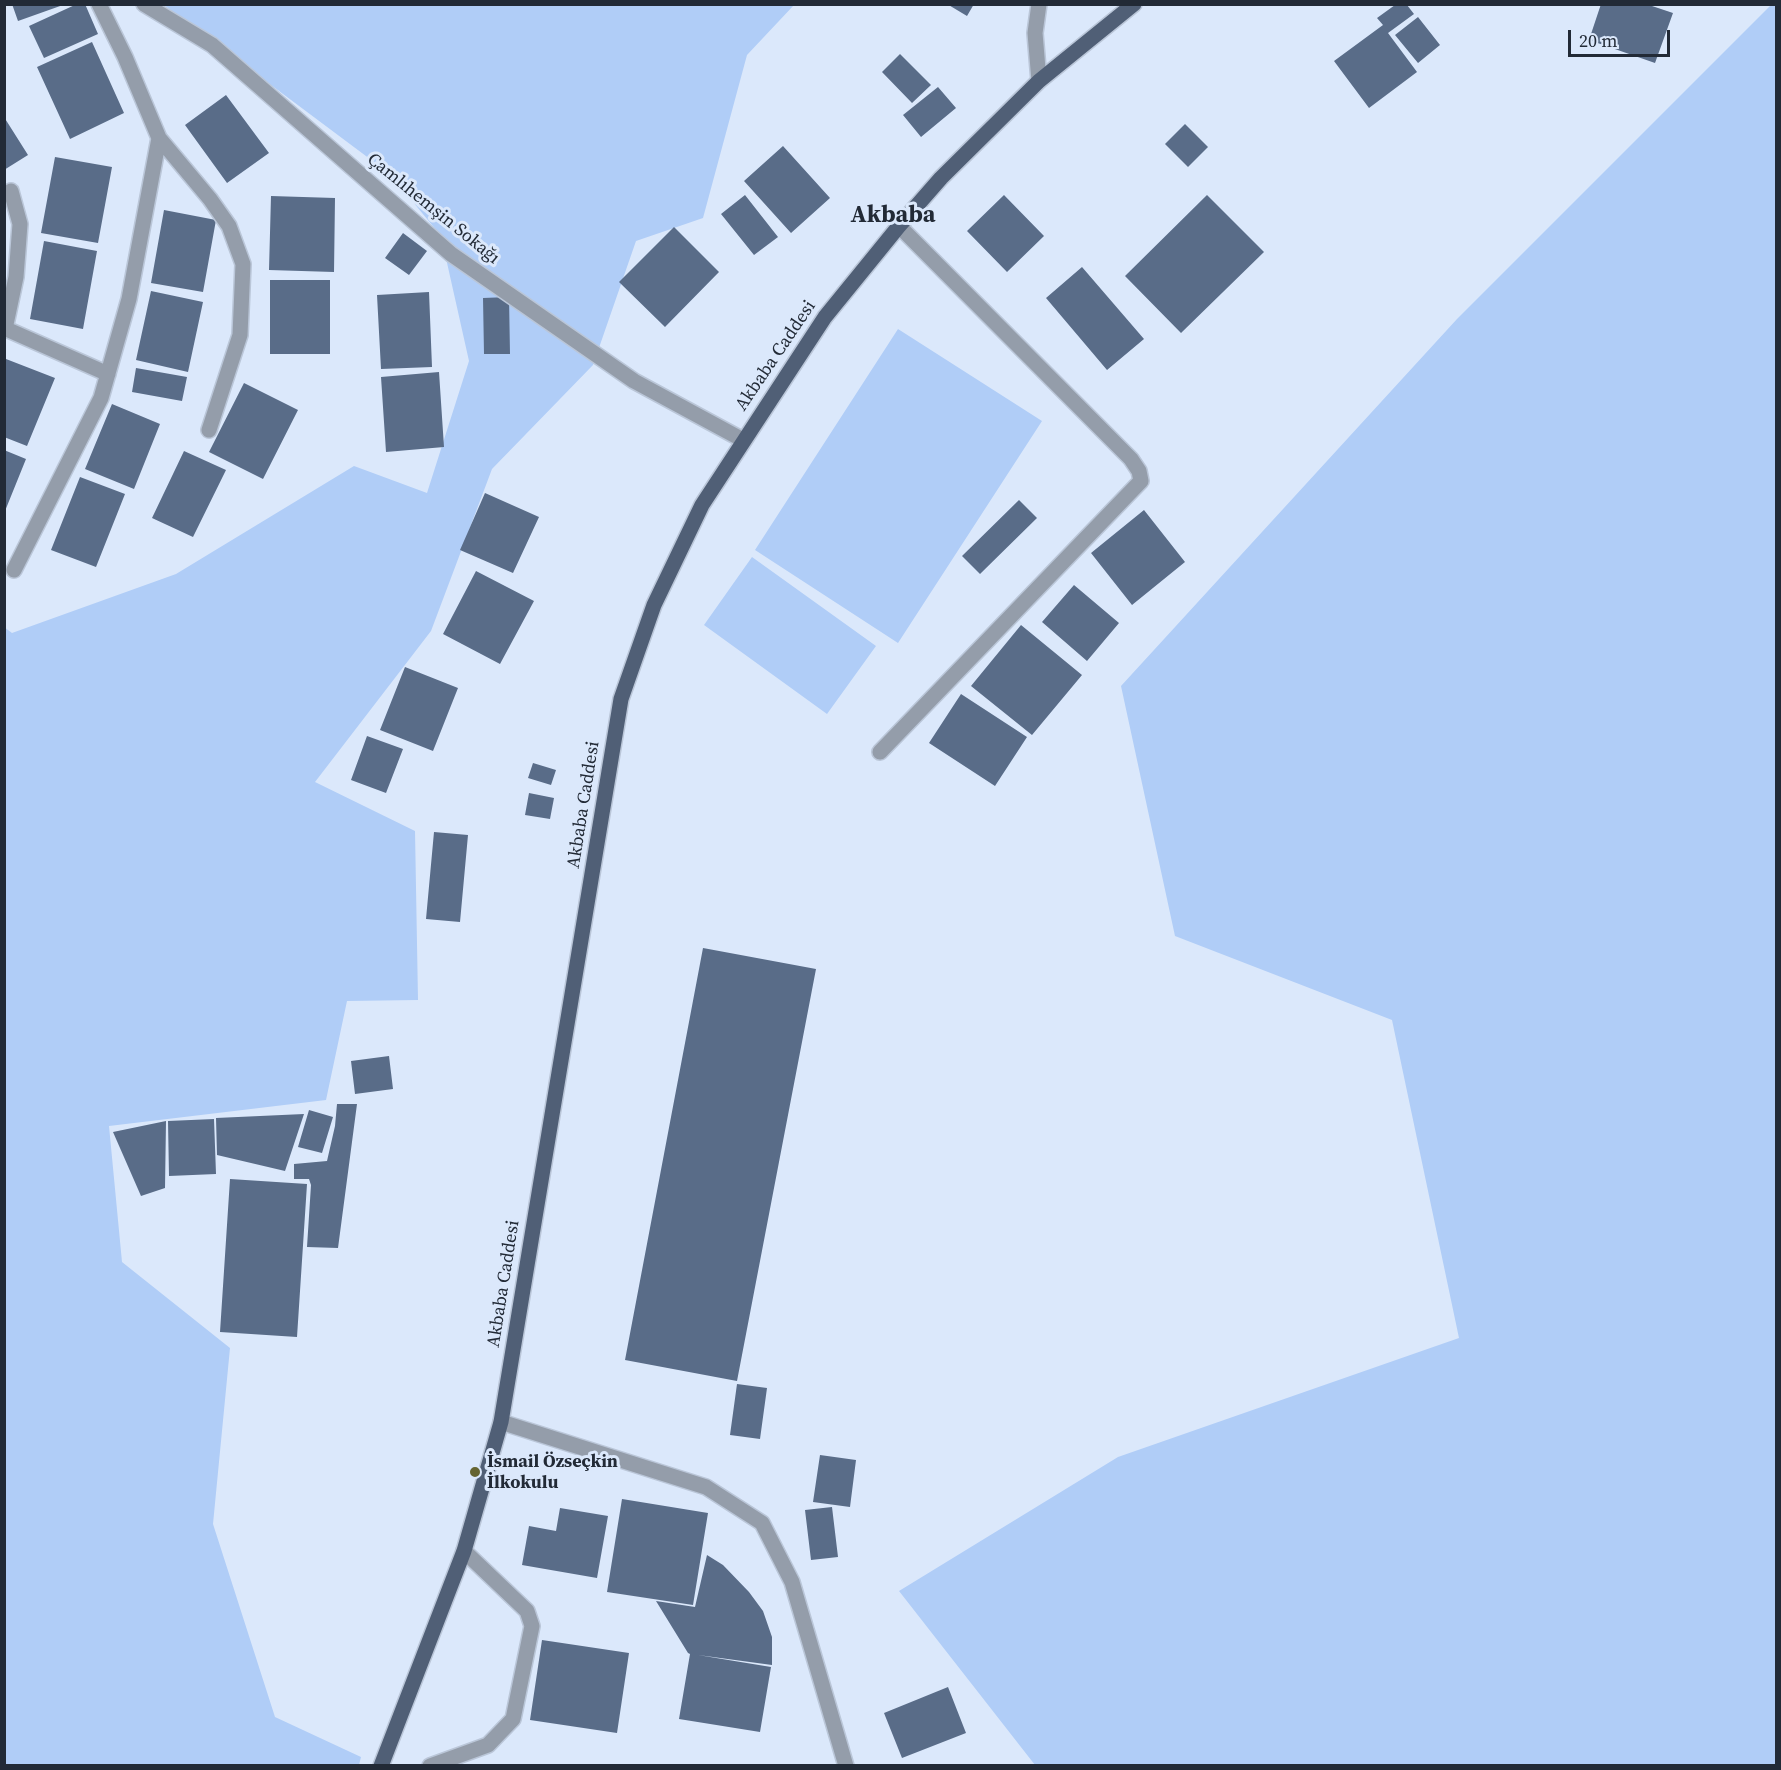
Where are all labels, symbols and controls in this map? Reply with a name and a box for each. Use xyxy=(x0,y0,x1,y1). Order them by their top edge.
scale bar xyxy=(1571,18,1673,56)
text: 20 m xyxy=(1579,28,1617,53)
street label: Çamlıhemşin Sokağı xyxy=(362,149,504,269)
district label: Akbaba xyxy=(851,202,935,230)
street label: Akbaba Caddesi xyxy=(731,297,821,415)
street label: Akbaba Caddesi xyxy=(563,740,605,870)
street label: Akbaba Caddesi xyxy=(483,1219,525,1349)
place label: İsmail Özseçkin İlkokulu xyxy=(487,1451,618,1494)
marker: İsmail Özseçkin İlkokulu xyxy=(468,1465,482,1479)

